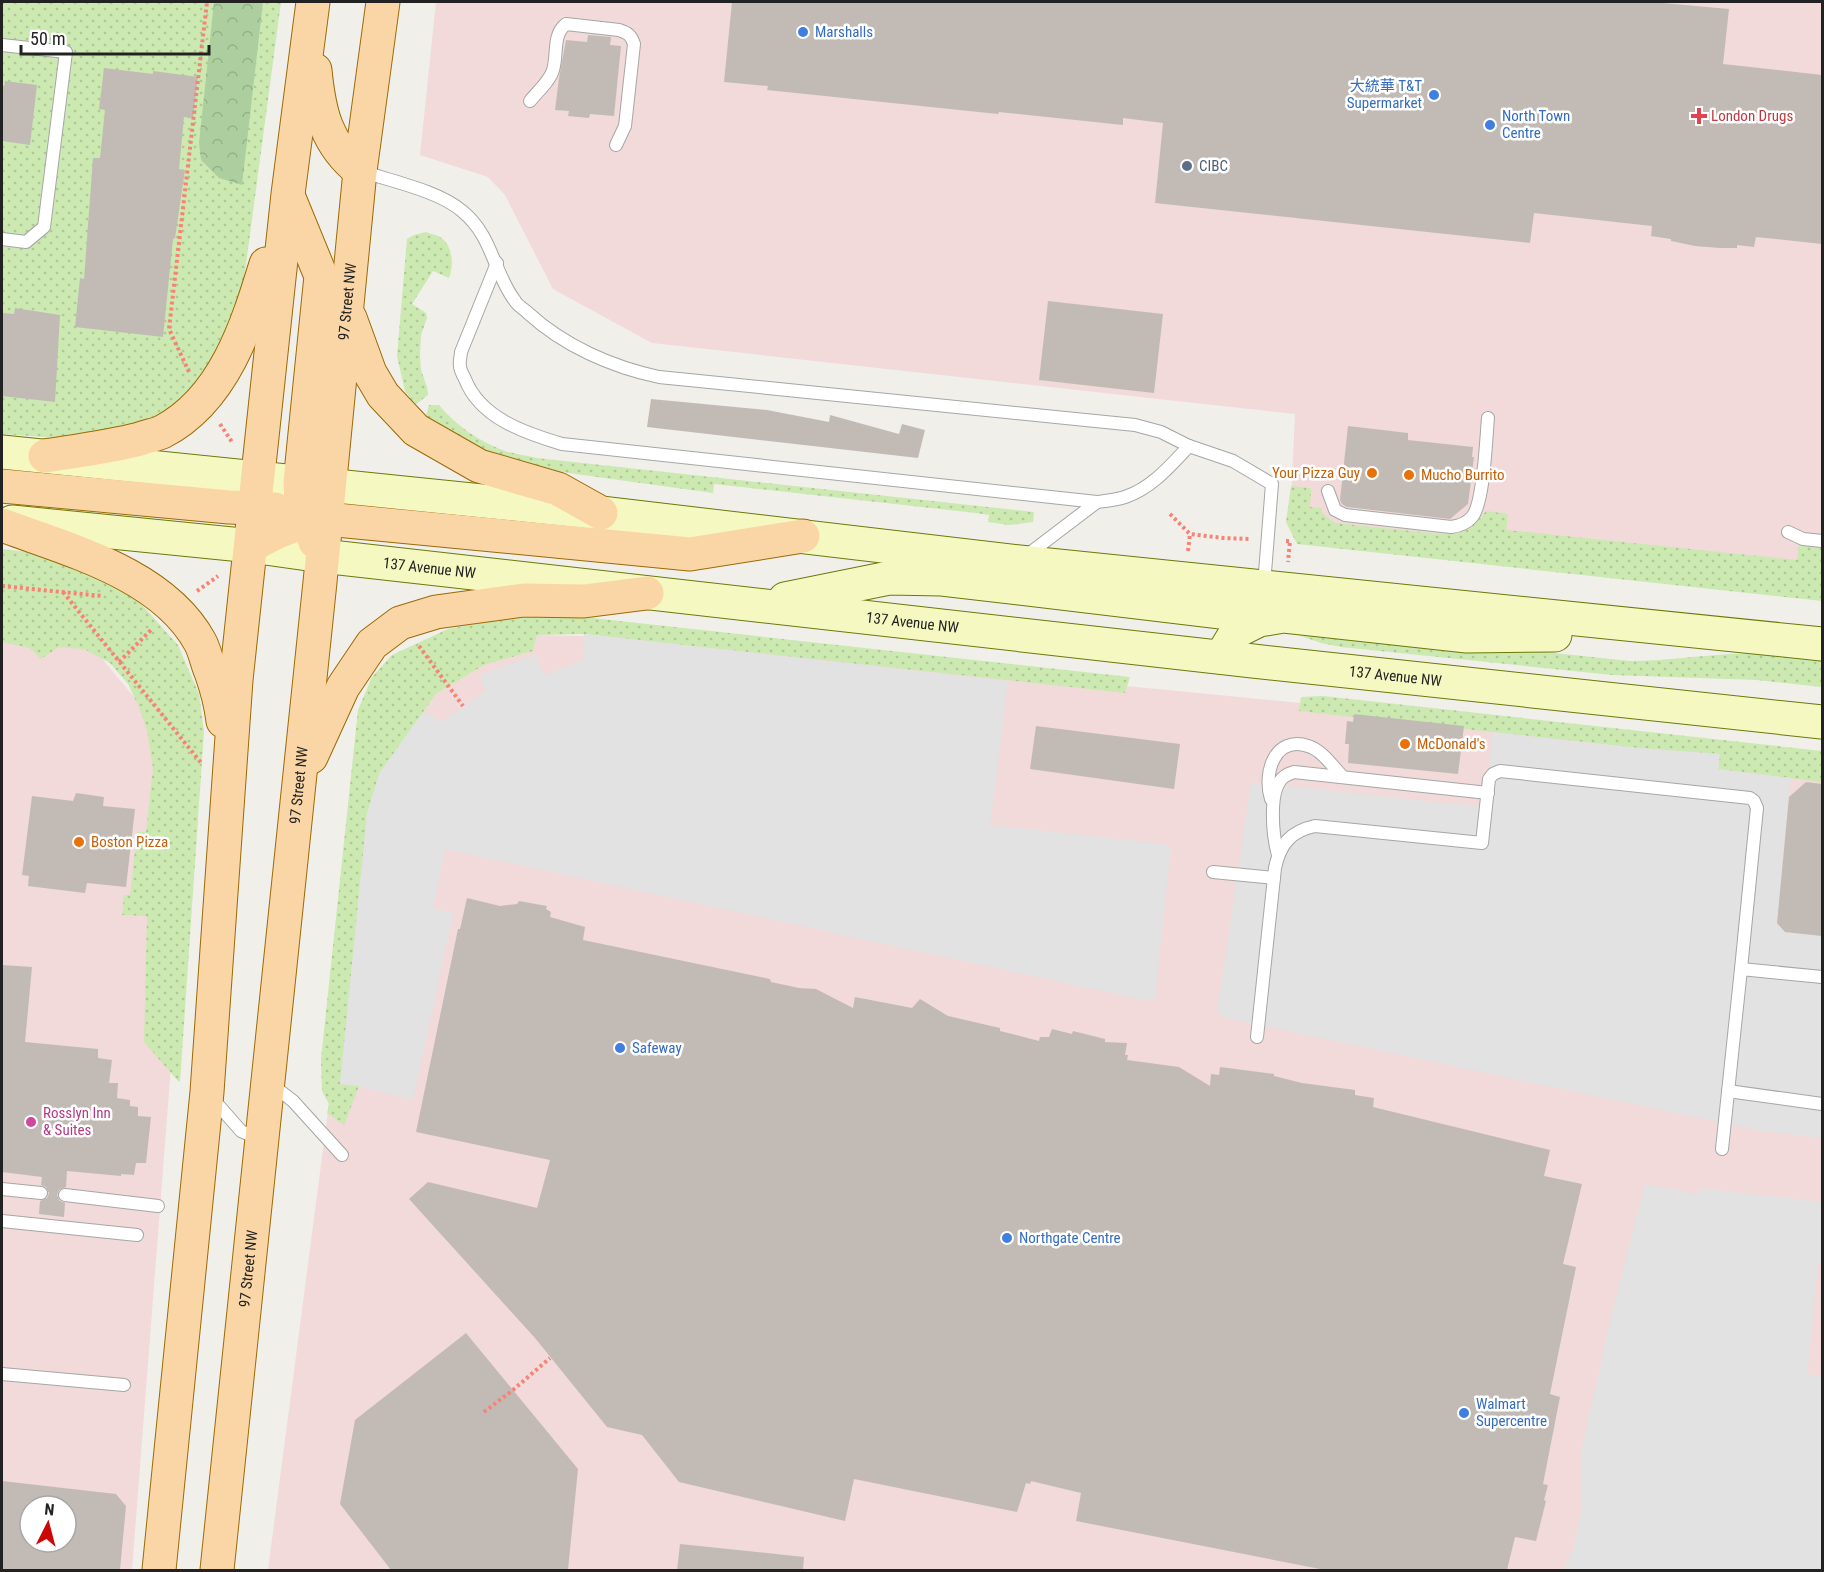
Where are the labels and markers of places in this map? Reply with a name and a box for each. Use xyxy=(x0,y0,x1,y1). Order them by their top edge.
place label: Marshalls xyxy=(815,23,873,41)
marker: Marshalls xyxy=(796,25,810,39)
place label: 大統華 T&T Supermarket xyxy=(1347,77,1422,112)
marker: 大統華 T&T Supermarket xyxy=(1427,88,1441,102)
place label: North Town Centre xyxy=(1502,107,1570,142)
place label: London Drugs xyxy=(1711,107,1793,125)
marker: London Drugs xyxy=(1692,109,1706,123)
marker: North Town Centre xyxy=(1483,118,1497,132)
place label: CIBC xyxy=(1199,157,1228,175)
marker: CIBC xyxy=(1180,159,1194,173)
place label: Your Pizza Guy xyxy=(1272,464,1360,482)
marker: Your Pizza Guy xyxy=(1365,466,1379,480)
place label: Mucho Burrito xyxy=(1421,466,1505,484)
marker: Mucho Burrito xyxy=(1402,468,1416,482)
place label: McDonald's xyxy=(1417,735,1486,753)
marker: McDonald's xyxy=(1398,737,1412,751)
place label: Boston Pizza xyxy=(91,833,168,851)
marker: Boston Pizza xyxy=(72,835,86,849)
place label: Safeway xyxy=(632,1039,682,1057)
marker: Safeway xyxy=(613,1041,627,1055)
place label: Rosslyn Inn & Suites xyxy=(43,1104,111,1139)
marker: Rosslyn Inn & Suites xyxy=(24,1115,38,1129)
place label: Northgate Centre xyxy=(1019,1229,1121,1247)
marker: Northgate Centre xyxy=(1000,1231,1014,1245)
place label: Walmart Supercentre xyxy=(1476,1395,1547,1430)
marker: Walmart Supercentre xyxy=(1457,1406,1471,1420)

